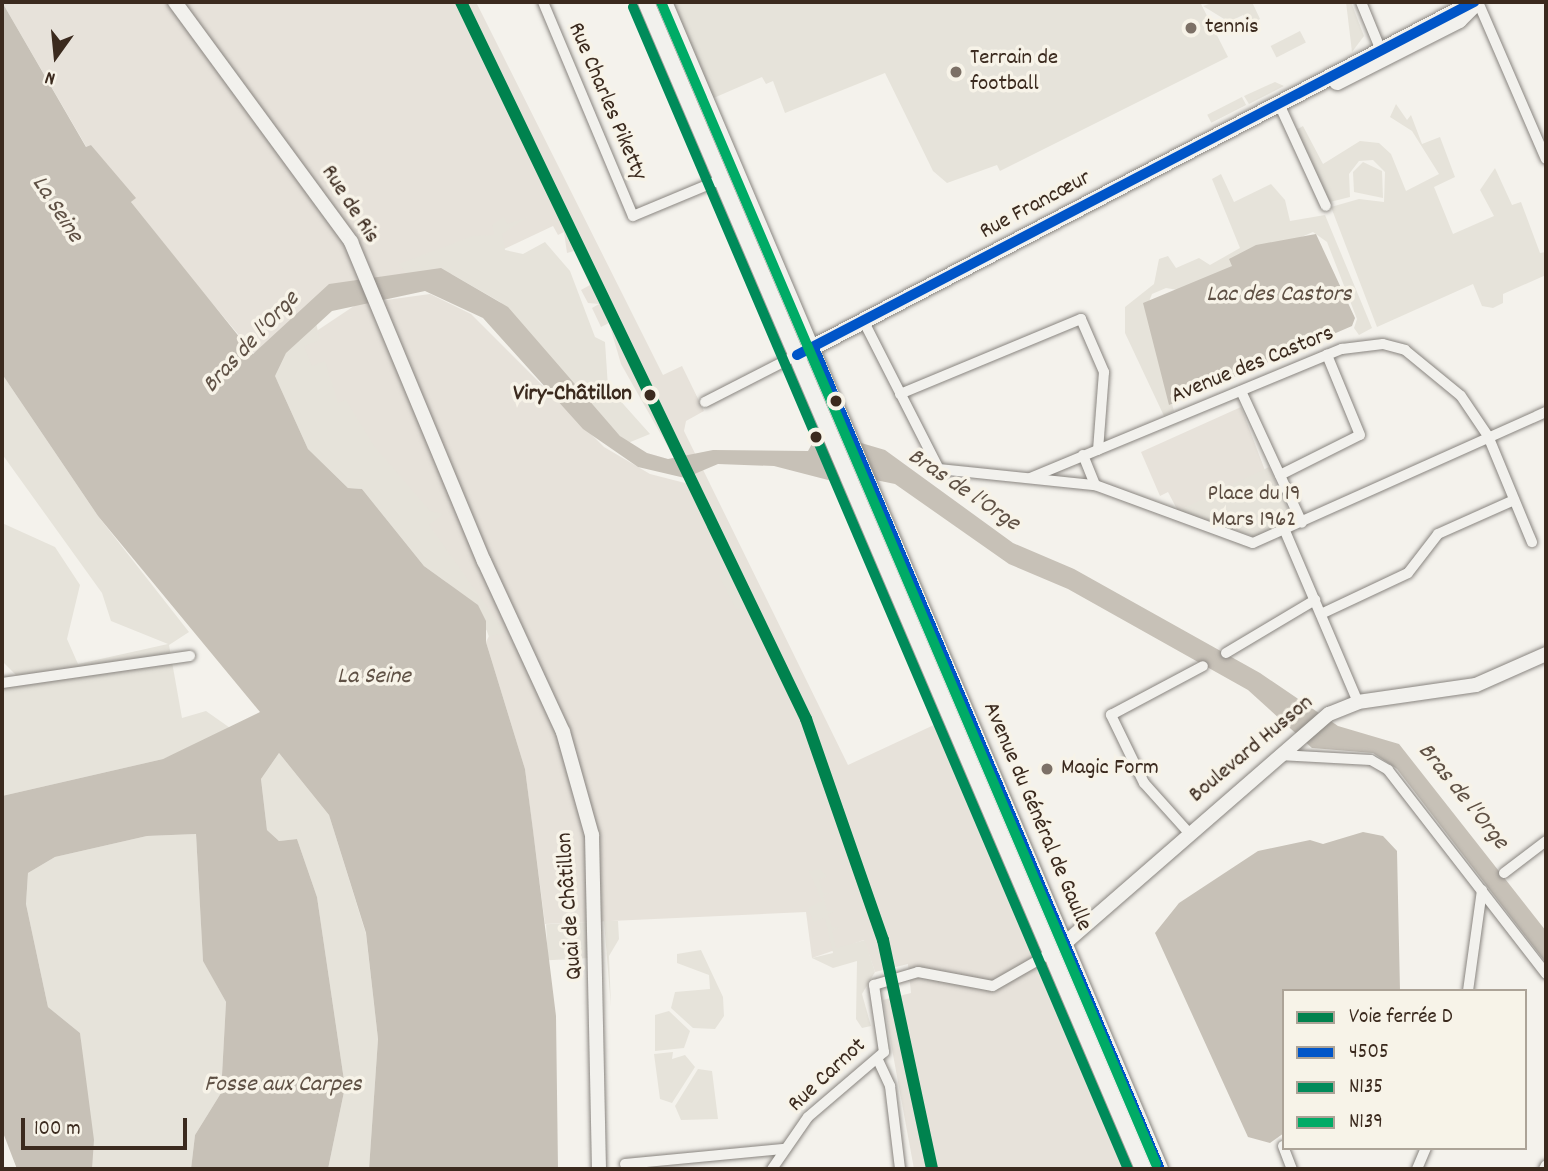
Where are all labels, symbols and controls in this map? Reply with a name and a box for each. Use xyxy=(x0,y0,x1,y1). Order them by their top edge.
place label: tennis xyxy=(1205,14,1259,42)
street label: Rue Charles Piketty xyxy=(560,19,652,185)
marker: tennis xyxy=(1183,20,1199,36)
north arrow xyxy=(21,21,91,91)
place label: Terrain de football xyxy=(970,45,1058,99)
text: N xyxy=(42,63,58,91)
marker: Terrain de football xyxy=(948,64,964,80)
street label: Rue de Ris xyxy=(314,161,384,249)
street label: Rue Francœur xyxy=(976,165,1096,247)
water label: La Seine xyxy=(24,171,88,249)
water label: Lac des Castors xyxy=(1206,282,1352,310)
water label: Bras de l'Orge xyxy=(198,286,306,400)
street label: Avenue des Castors xyxy=(1168,321,1338,411)
place label: Viry-Châtillon xyxy=(513,381,632,409)
marker: Viry-Châtillon xyxy=(638,383,662,407)
unlabelled marker xyxy=(829,394,843,408)
unlabelled marker xyxy=(809,430,823,444)
water label: Bras de l'Orge xyxy=(902,443,1024,539)
park label: Place du 19 Mars 1962 xyxy=(1208,481,1300,535)
water label: La Seine xyxy=(337,664,411,692)
street label: Boulevard Husson xyxy=(1184,690,1320,810)
street label: Avenue du Général de Gaulle xyxy=(975,698,1097,936)
water label: Bras de l'Orge xyxy=(1410,738,1514,856)
place label: Magic Form xyxy=(1061,755,1159,783)
marker: Magic Form xyxy=(1039,761,1055,777)
street label: Quai de Châtillon xyxy=(552,831,590,981)
legend xyxy=(1282,989,1527,1150)
text: Voie ferrée D xyxy=(1349,1003,1453,1033)
street label: Rue Carnot xyxy=(783,1033,873,1119)
text: 4505 xyxy=(1349,1038,1389,1068)
water label: Fosse aux Carpes xyxy=(204,1072,362,1100)
text: N135 xyxy=(1349,1073,1383,1103)
scale bar xyxy=(24,1104,191,1148)
text: N139 xyxy=(1349,1108,1383,1138)
text: 100 m xyxy=(34,1115,81,1145)

